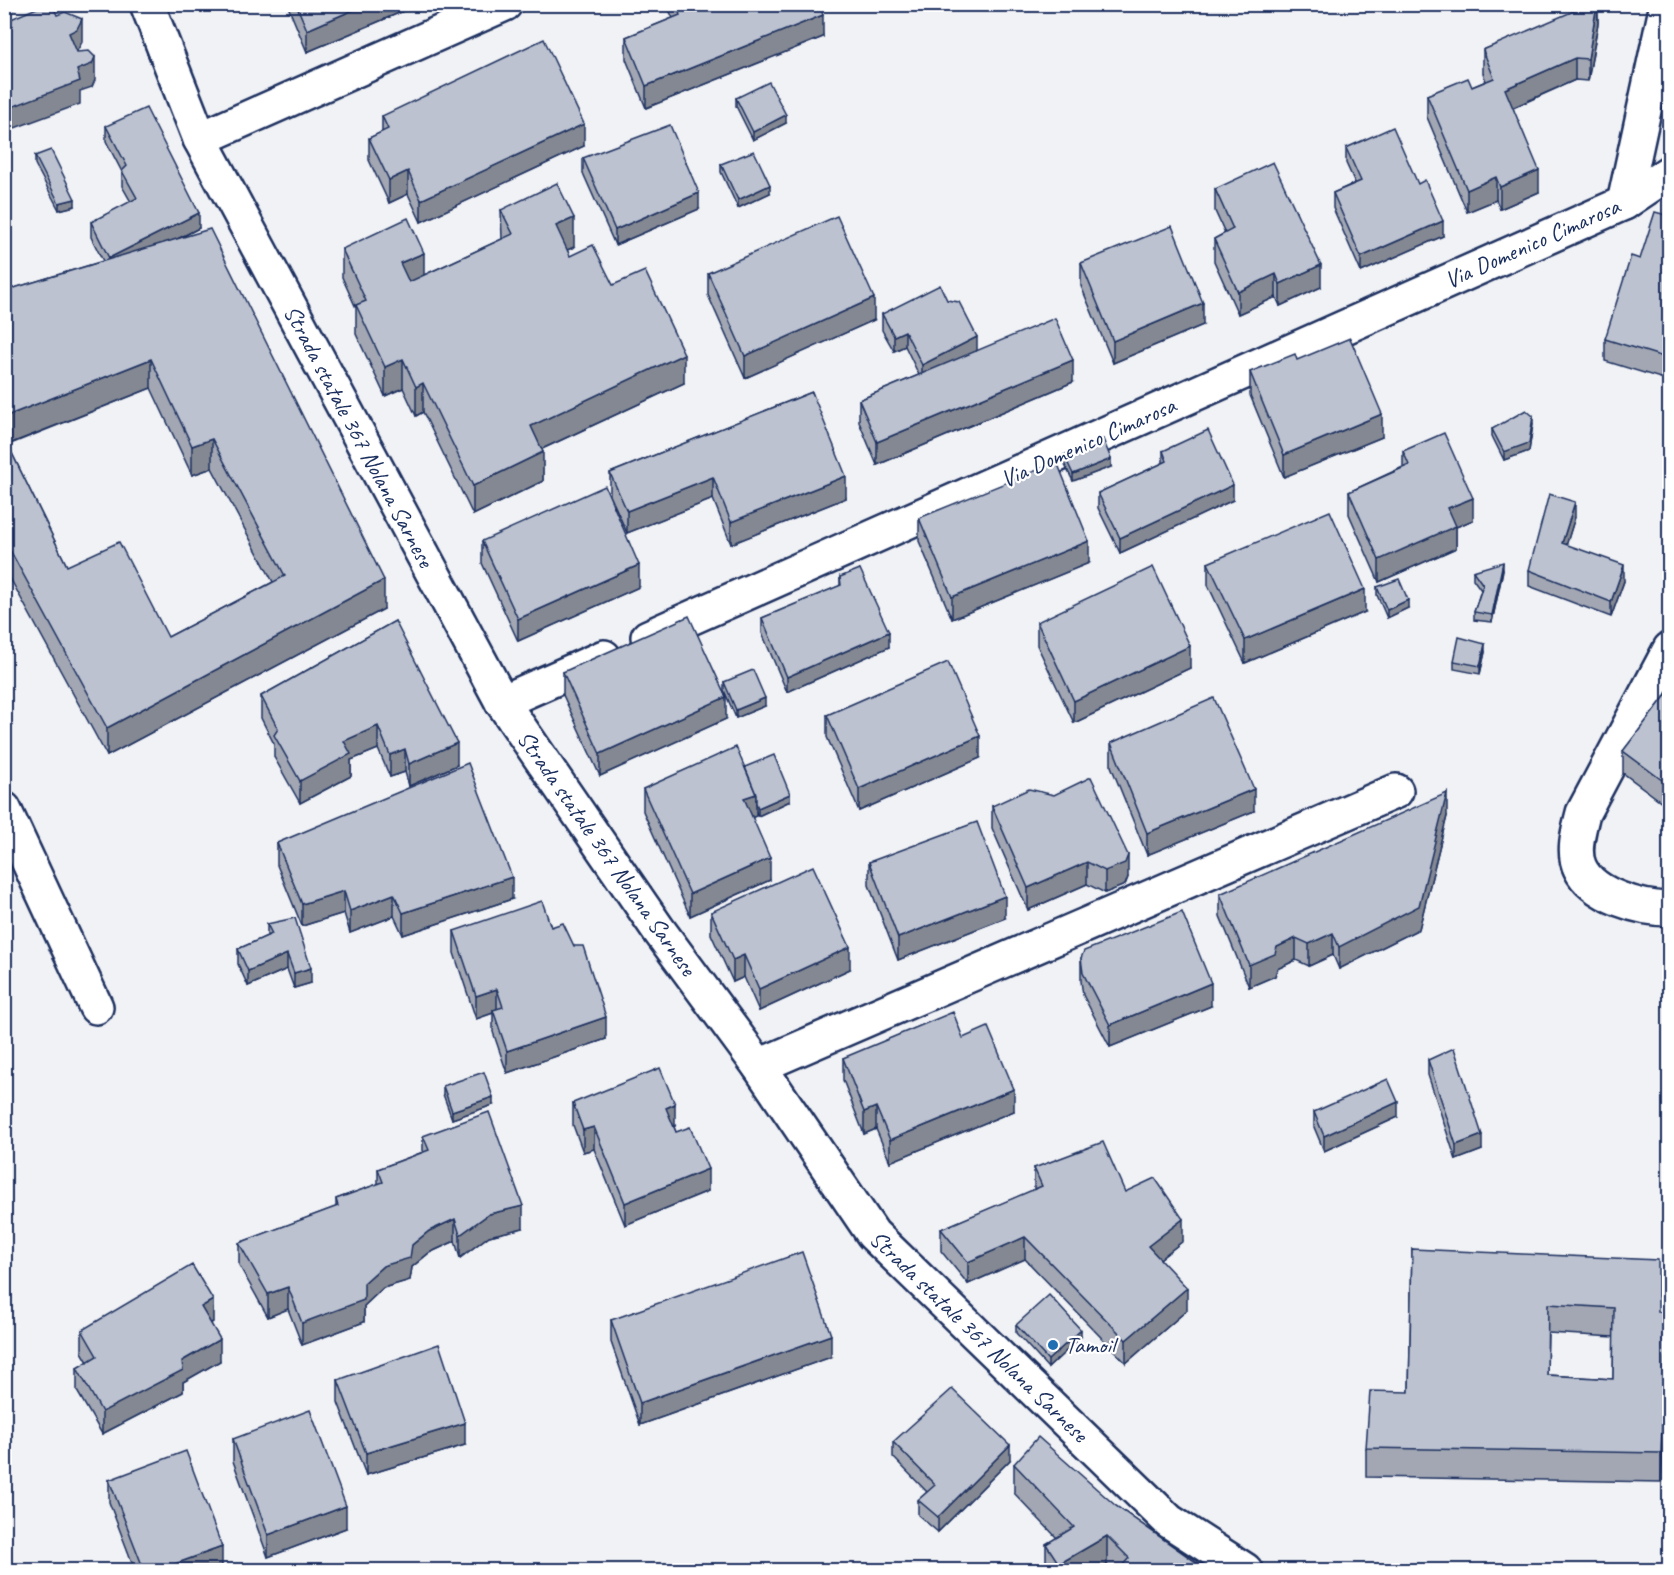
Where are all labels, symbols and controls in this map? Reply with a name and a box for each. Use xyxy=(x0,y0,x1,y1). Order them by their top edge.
street label: Via Domenico Cimarosa xyxy=(1440,190,1626,295)
street label: Strada statale 367 Nolana Sarnese xyxy=(277,300,442,574)
street label: Via Domenico Cimarosa xyxy=(996,389,1182,494)
street label: Strada statale 367 Nolana Sarnese xyxy=(511,725,704,983)
street label: Strada statale 367 Nolana Sarnese xyxy=(863,1224,1096,1450)
place label: Tamoil xyxy=(1065,1330,1119,1360)
marker: Tamoil xyxy=(1046,1338,1060,1352)

